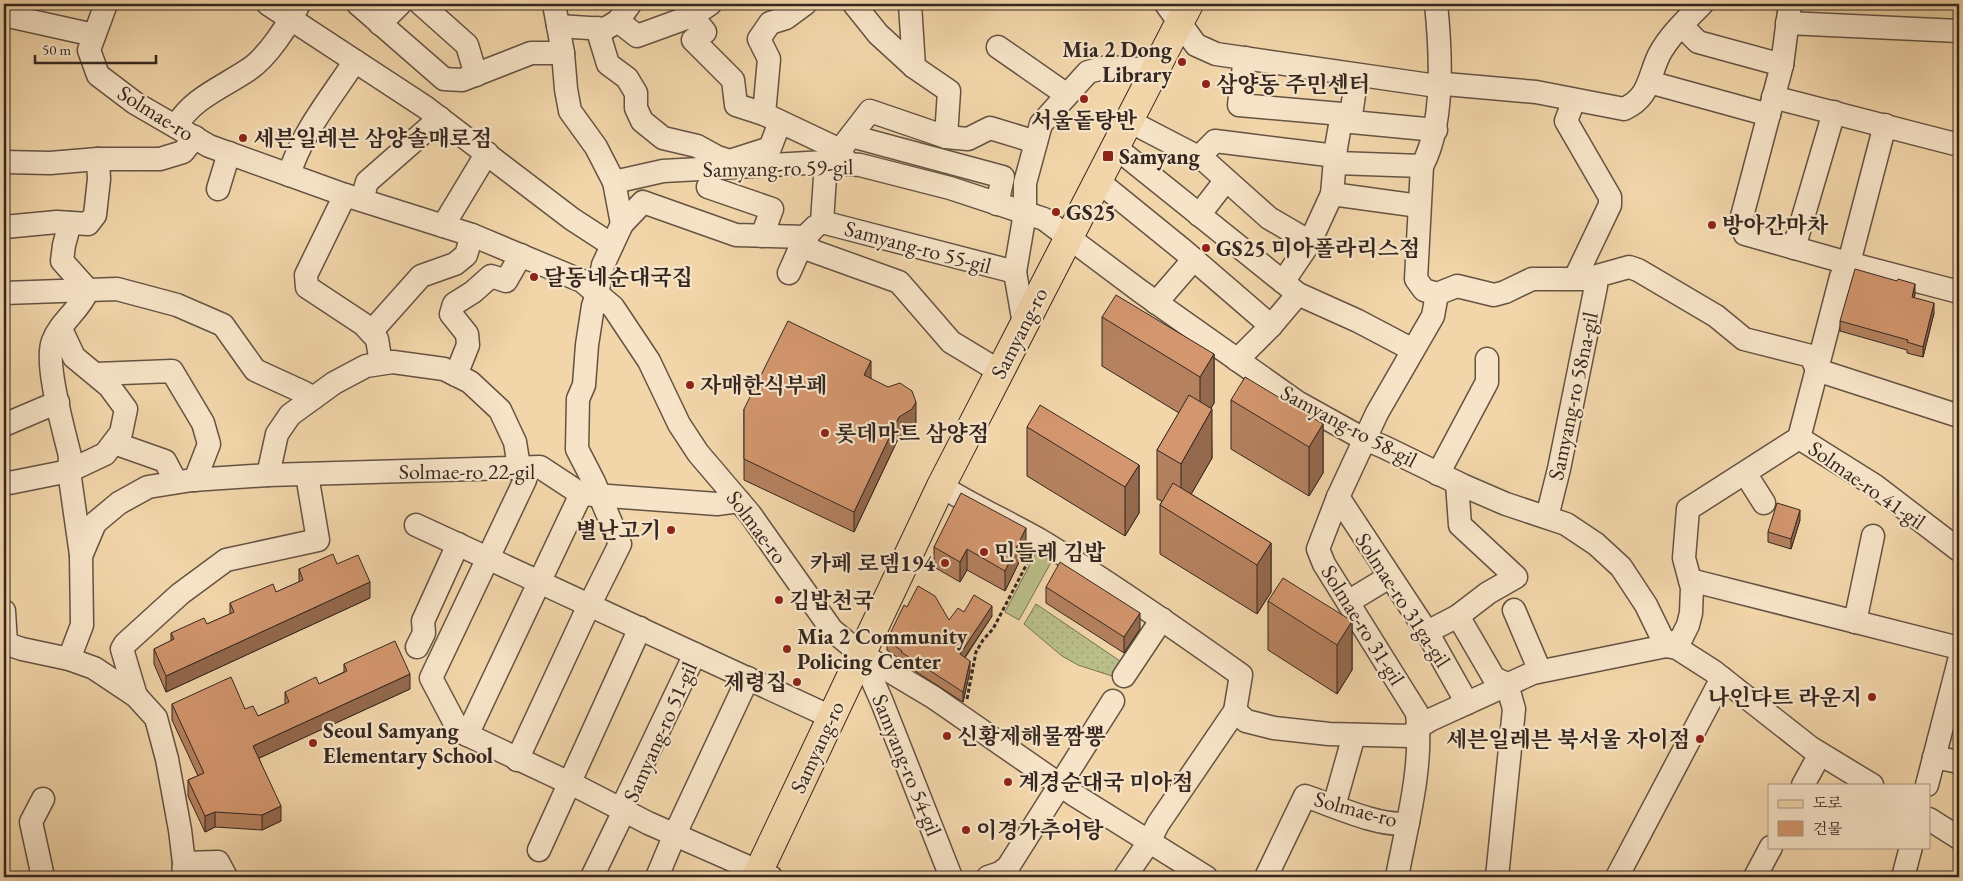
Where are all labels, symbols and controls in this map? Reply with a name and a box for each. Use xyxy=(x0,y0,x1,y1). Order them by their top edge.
scale bar xyxy=(35,32,156,64)
place label: Mia 2 Dong Library xyxy=(1062,35,1173,89)
text: 50 m xyxy=(42,40,71,59)
marker: Mia 2 Dong Library xyxy=(1176,56,1188,68)
place label: 삼양동 주민센터 xyxy=(1216,70,1370,99)
street label: Solmae-ro xyxy=(112,78,200,148)
marker: 삼양동 주민센터 xyxy=(1200,78,1212,90)
marker: 서울돝탕반 xyxy=(1078,93,1090,105)
place label: 서울돝탕반 xyxy=(1031,106,1138,135)
place label: 세븐일레븐 삼양솔매로점 xyxy=(253,124,492,153)
marker: 세븐일레븐 삼양솔매로점 xyxy=(237,132,249,144)
place label: Samyang xyxy=(1119,142,1201,171)
marker: Samyang xyxy=(1101,149,1115,163)
street label: Samyang-ro 59-gil xyxy=(702,152,854,184)
place label: GS25 xyxy=(1066,198,1116,227)
marker: GS25 xyxy=(1050,206,1062,218)
place label: 방아간마차 xyxy=(1722,211,1829,240)
street label: Samyang-ro 55-gil xyxy=(842,214,994,280)
marker: 방아간마차 xyxy=(1706,219,1718,231)
place label: GS25 미아폴라리스점 xyxy=(1216,234,1420,263)
marker: GS25 미아폴라리스점 xyxy=(1200,242,1212,254)
place label: 달동네순대국집 xyxy=(544,263,693,292)
marker: 달동네순대국집 xyxy=(528,271,540,283)
street label: Samyang-ro xyxy=(984,282,1054,384)
street label: Samyang-ro 58na-gil xyxy=(1541,309,1605,483)
place label: 자매한식부페 xyxy=(700,371,828,400)
street label: Samyang-ro 58-gil xyxy=(1276,378,1422,474)
marker: 자매한식부페 xyxy=(684,379,696,391)
place label: 롯데마트 삼양점 xyxy=(835,419,989,448)
marker: 롯데마트 삼양점 xyxy=(819,427,831,439)
street label: Solmae-ro 41-gil xyxy=(1803,434,1931,536)
street label: Solmae-ro 22-gil xyxy=(399,457,535,486)
street label: Solmae-ro xyxy=(720,484,794,570)
place label: 별난고기 xyxy=(576,516,661,545)
marker: 별난고기 xyxy=(665,524,677,536)
street label: Solmae-ro 31ga-gil xyxy=(1349,527,1457,673)
place label: 민들레 김밥 xyxy=(994,538,1106,567)
marker: 민들레 김밥 xyxy=(978,546,990,558)
place label: 카페 로뎀194 xyxy=(810,549,935,578)
marker: 카페 로뎀194 xyxy=(939,557,951,569)
street label: Solmae-ro 31-gil xyxy=(1315,559,1411,691)
place label: 김밥천국 xyxy=(789,586,875,615)
marker: 김밥천국 xyxy=(773,594,785,606)
place label: Mia 2 Community Policing Center xyxy=(797,622,968,676)
marker: Mia 2 Community Policing Center xyxy=(781,643,793,655)
street label: Samyang-ro 51-gil xyxy=(616,657,704,807)
place label: 제령집 xyxy=(723,668,787,697)
marker: 제령집 xyxy=(791,676,803,688)
place label: 나인다트 라운지 xyxy=(1708,683,1862,712)
street label: Samyang-ro 54-gil xyxy=(865,690,949,840)
marker: 나인다트 라운지 xyxy=(1866,691,1878,703)
street label: Samyang-ro xyxy=(783,696,851,798)
place label: Seoul Samyang Elementary School xyxy=(323,716,493,770)
place label: 신황제해물짬뽕 xyxy=(957,722,1106,751)
place label: 세븐일레븐 북서울 자이점 xyxy=(1446,725,1690,754)
marker: 신황제해물짬뽕 xyxy=(941,730,953,742)
marker: 세븐일레븐 북서울 자이점 xyxy=(1694,733,1706,745)
marker: Seoul Samyang Elementary School xyxy=(307,737,319,749)
place label: 계경순대국 미아점 xyxy=(1018,768,1193,797)
marker: 계경순대국 미아점 xyxy=(1002,776,1014,788)
street label: Solmae-ro xyxy=(1311,784,1401,834)
legend xyxy=(1768,784,1930,848)
text: 도로 xyxy=(1813,793,1842,812)
place label: 이경가추어탕 xyxy=(976,816,1104,845)
text: 건물 xyxy=(1813,819,1842,838)
marker: 이경가추어탕 xyxy=(960,824,972,836)

